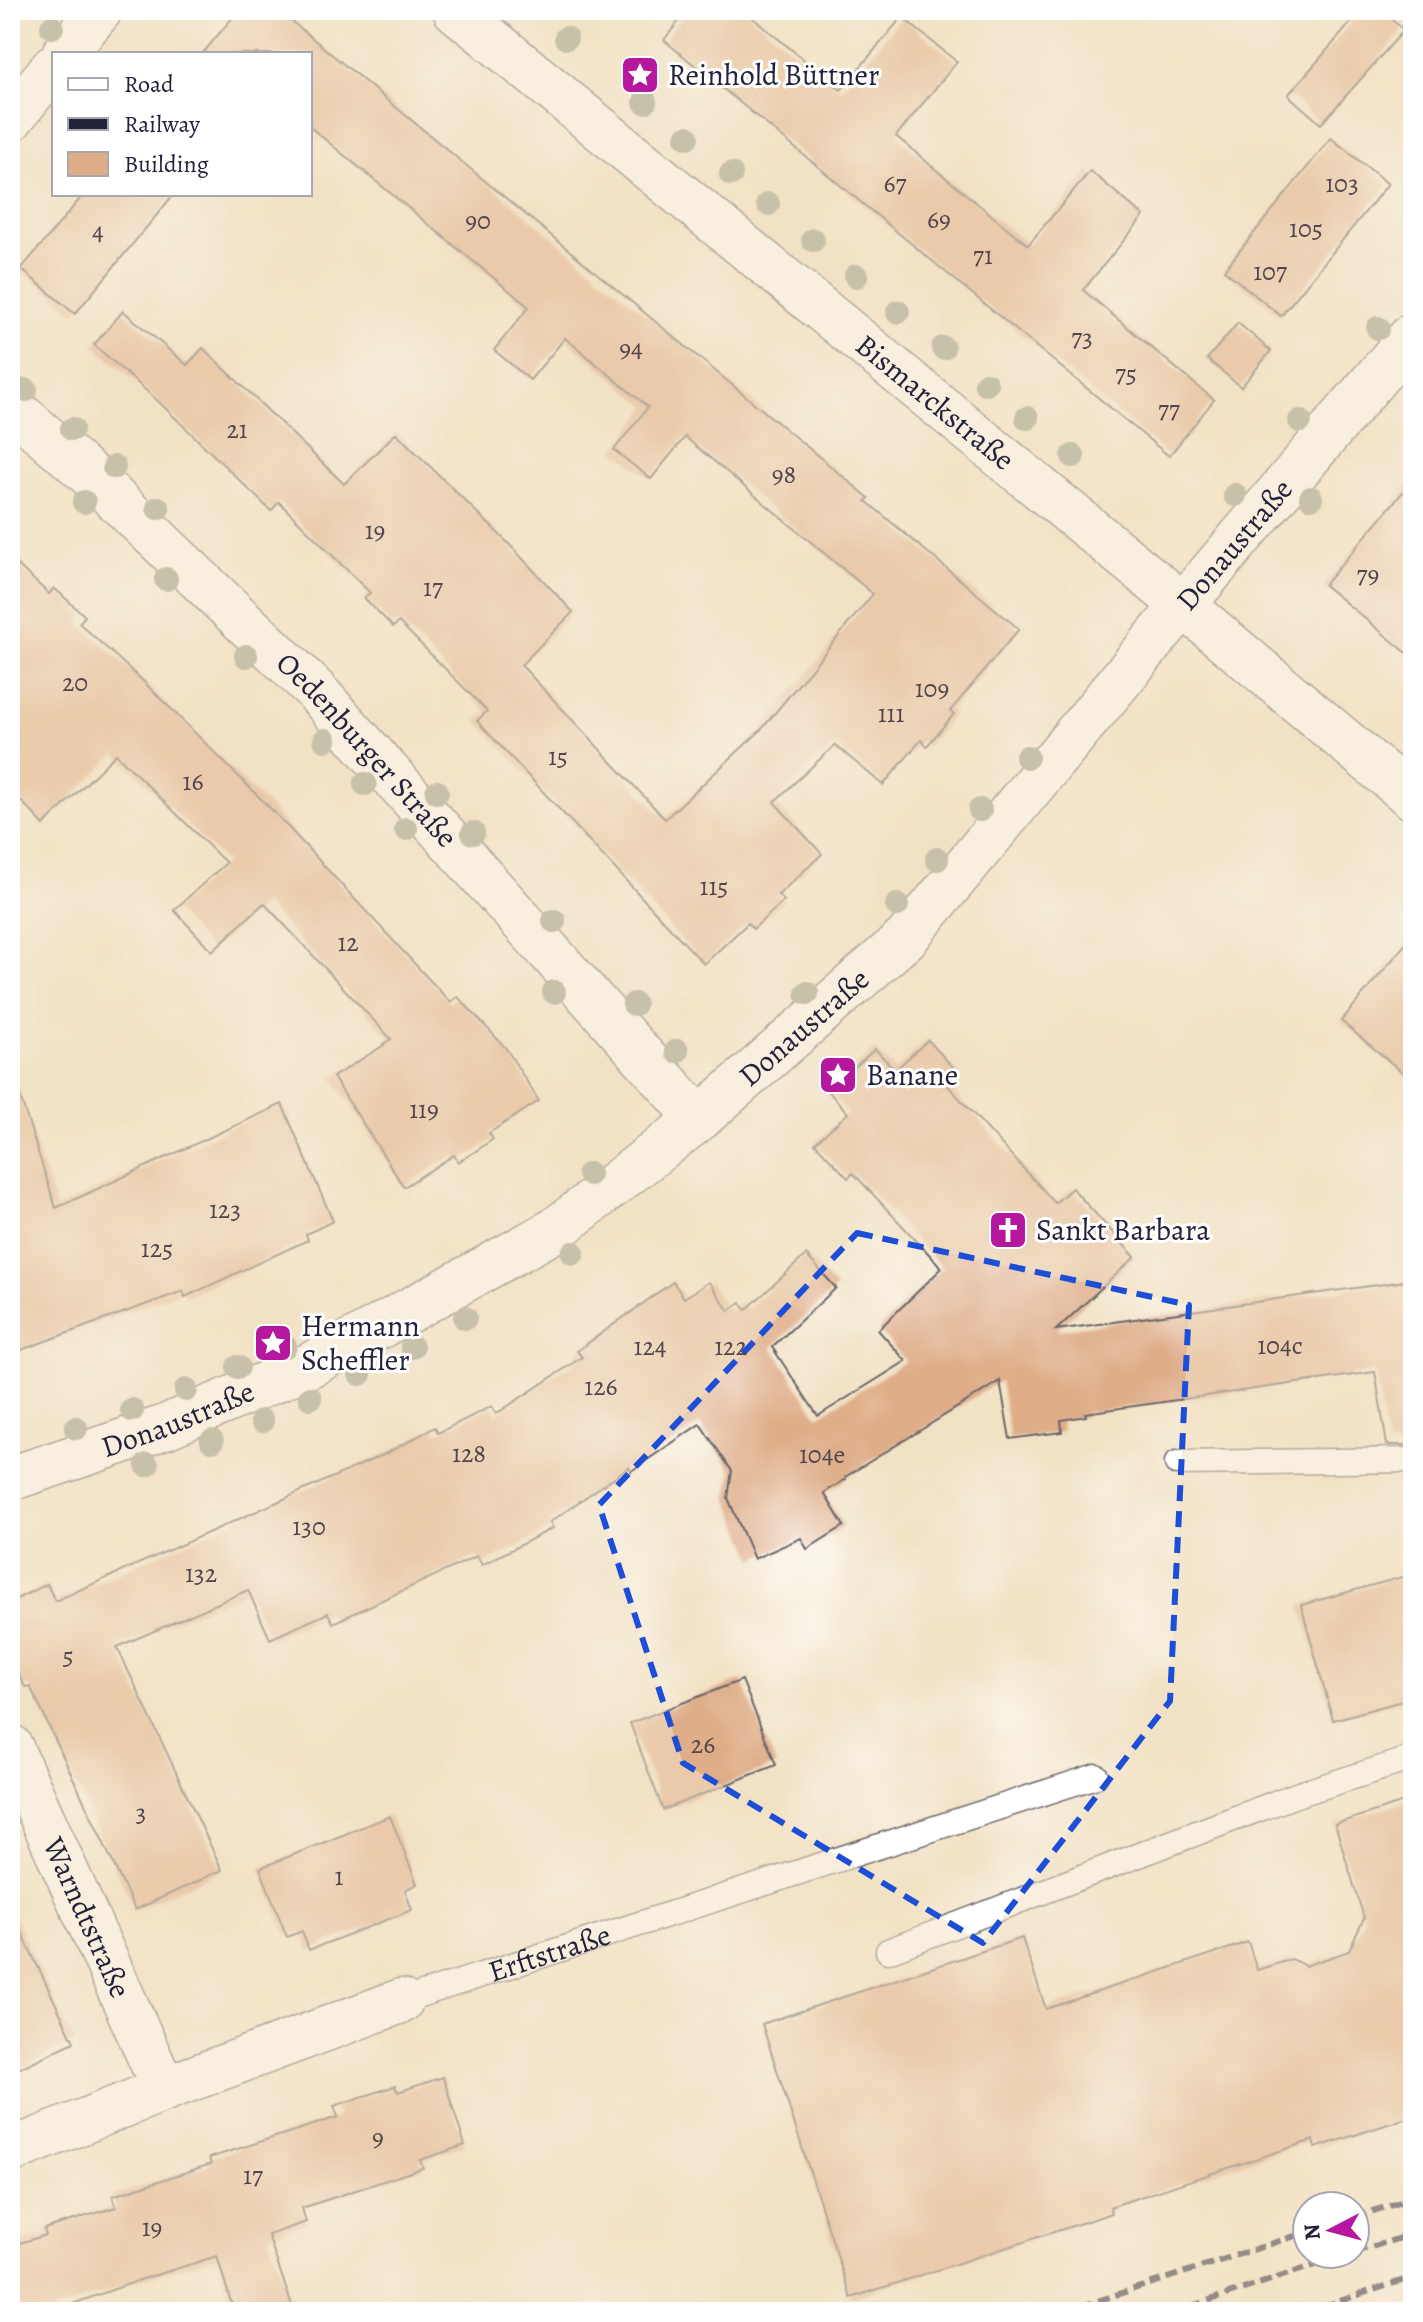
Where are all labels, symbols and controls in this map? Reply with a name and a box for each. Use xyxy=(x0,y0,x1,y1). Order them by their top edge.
legend xyxy=(52,52,312,196)
place icon: Reinhold Büttner xyxy=(619,54,661,96)
place label: Reinhold Büttner xyxy=(668,55,879,95)
text: Road xyxy=(124,68,174,100)
text: Railway xyxy=(124,108,200,140)
text: Building xyxy=(124,148,209,180)
house number: 67 xyxy=(884,166,907,201)
house number: 103 xyxy=(1325,166,1359,201)
house number: 69 xyxy=(927,202,951,237)
house number: 90 xyxy=(465,203,491,238)
house number: 105 xyxy=(1289,211,1323,246)
house number: 4 xyxy=(92,214,104,249)
house number: 71 xyxy=(973,238,993,273)
house number: 107 xyxy=(1253,254,1287,289)
house number: 73 xyxy=(1071,320,1093,355)
street label: Bismarckstraße xyxy=(847,325,1023,479)
house number: 94 xyxy=(619,331,643,366)
house number: 75 xyxy=(1115,356,1137,391)
house number: 77 xyxy=(1158,392,1180,427)
house number: 21 xyxy=(226,412,248,447)
house number: 98 xyxy=(772,457,796,492)
street label: Donaustraße xyxy=(1167,470,1302,619)
house number: 19 xyxy=(365,513,385,548)
house number: 79 xyxy=(1357,557,1379,592)
house number: 17 xyxy=(423,570,443,605)
street label: Oedenburger Straße xyxy=(268,643,466,856)
house number: 20 xyxy=(62,665,88,700)
house number: 109 xyxy=(915,671,949,706)
house number: 111 xyxy=(878,696,904,731)
house number: 15 xyxy=(548,739,568,774)
house number: 16 xyxy=(183,764,203,799)
house number: 115 xyxy=(700,869,728,904)
house number: 12 xyxy=(337,925,359,960)
street label: Donaustraße xyxy=(730,959,878,1095)
place icon: Banane xyxy=(817,1054,859,1096)
place label: Banane xyxy=(866,1055,958,1095)
house number: 119 xyxy=(409,1092,439,1127)
house number: 123 xyxy=(209,1192,241,1227)
church icon: Sankt Barbara xyxy=(987,1209,1029,1251)
place label: Sankt Barbara xyxy=(1036,1210,1210,1250)
house number: 125 xyxy=(141,1231,173,1266)
place label: Hermann Scheffler xyxy=(301,1306,420,1380)
place icon: Hermann Scheffler xyxy=(252,1322,294,1364)
house number: 104c xyxy=(1257,1328,1303,1363)
house number: 124 xyxy=(633,1329,667,1364)
house number: 122 xyxy=(714,1329,748,1364)
house number: 126 xyxy=(584,1369,618,1404)
street label: Donaustraße xyxy=(96,1371,260,1467)
house number: 128 xyxy=(452,1436,486,1471)
house number: 104e xyxy=(799,1437,845,1472)
house number: 130 xyxy=(292,1509,326,1544)
house number: 132 xyxy=(185,1556,217,1591)
house number: 5 xyxy=(62,1638,74,1673)
house number: 26 xyxy=(691,1727,715,1762)
house number: 3 xyxy=(136,1795,146,1830)
street label: Warndtstraße xyxy=(33,1830,140,2004)
house number: 1 xyxy=(335,1859,344,1894)
street label: Erftstraße xyxy=(483,1914,616,1991)
house number: 9 xyxy=(372,2120,384,2155)
house number: 17 xyxy=(243,2158,263,2193)
north arrow xyxy=(1291,2190,1371,2270)
house number: 19 xyxy=(142,2210,162,2245)
text: N xyxy=(1296,2222,1328,2242)

